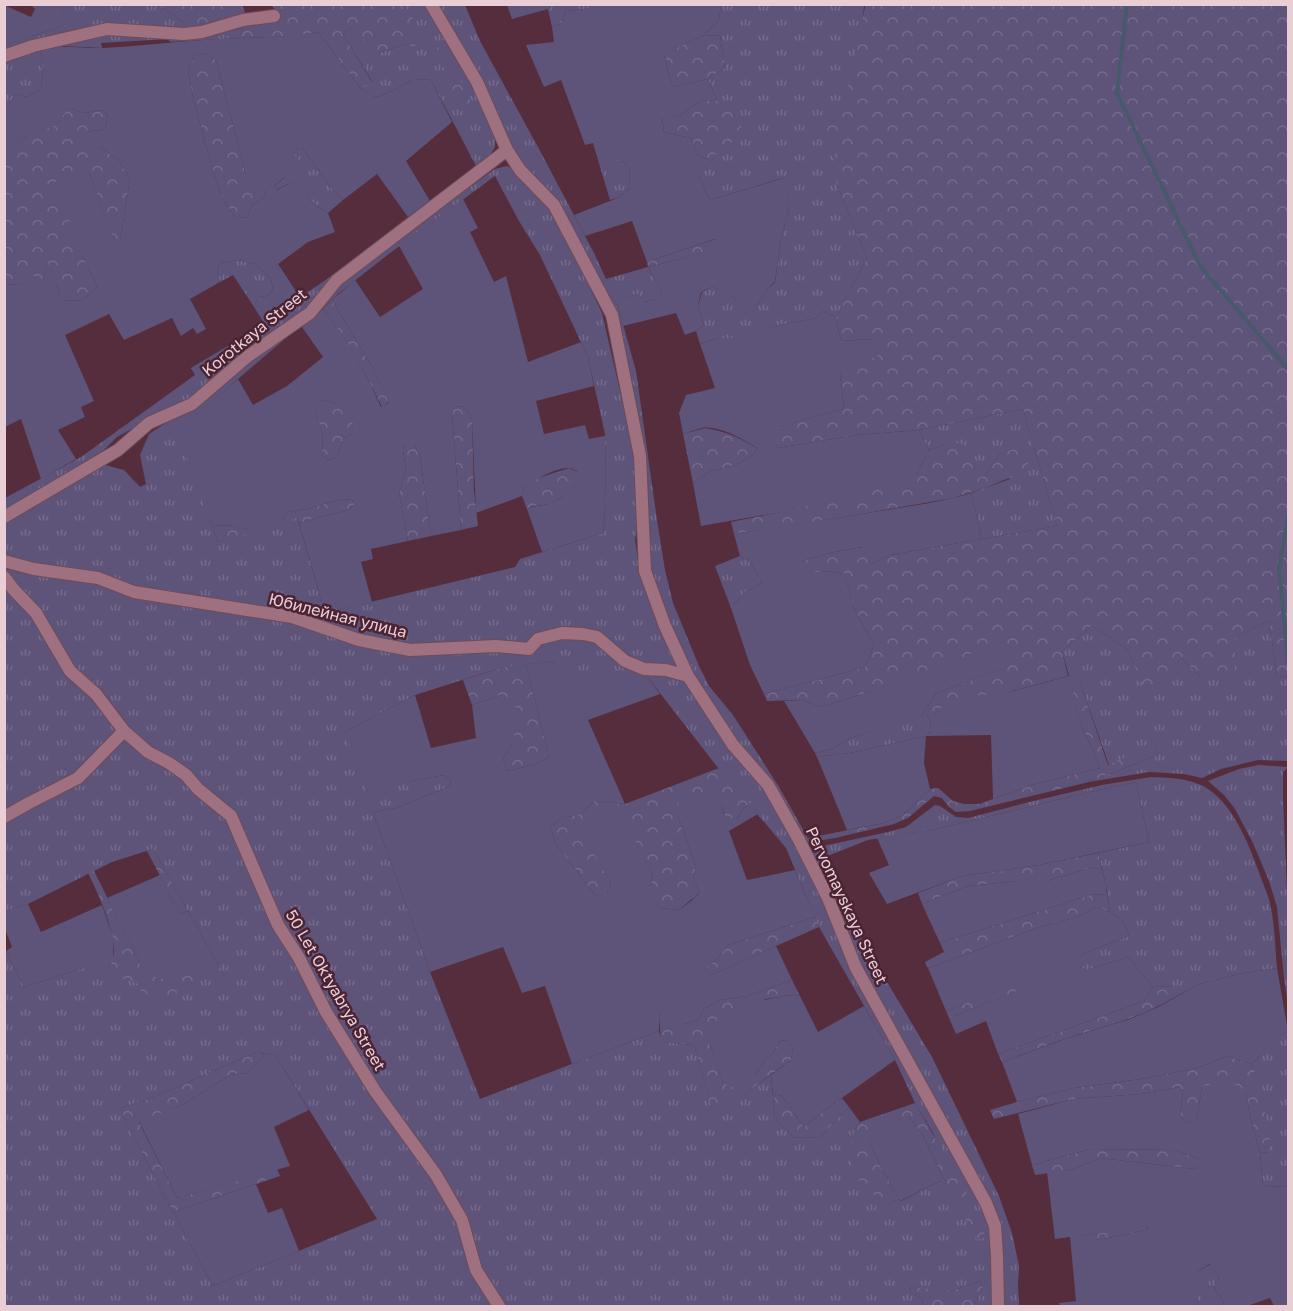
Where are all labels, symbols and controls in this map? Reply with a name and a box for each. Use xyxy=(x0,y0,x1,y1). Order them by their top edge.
street label: Korotkaya Street xyxy=(198,284,310,380)
street label: Юбилейная улица xyxy=(267,588,409,642)
street label: Pervomayskaya Street xyxy=(802,823,892,987)
street label: 50 Let Oktyabrya Street xyxy=(282,906,390,1074)

